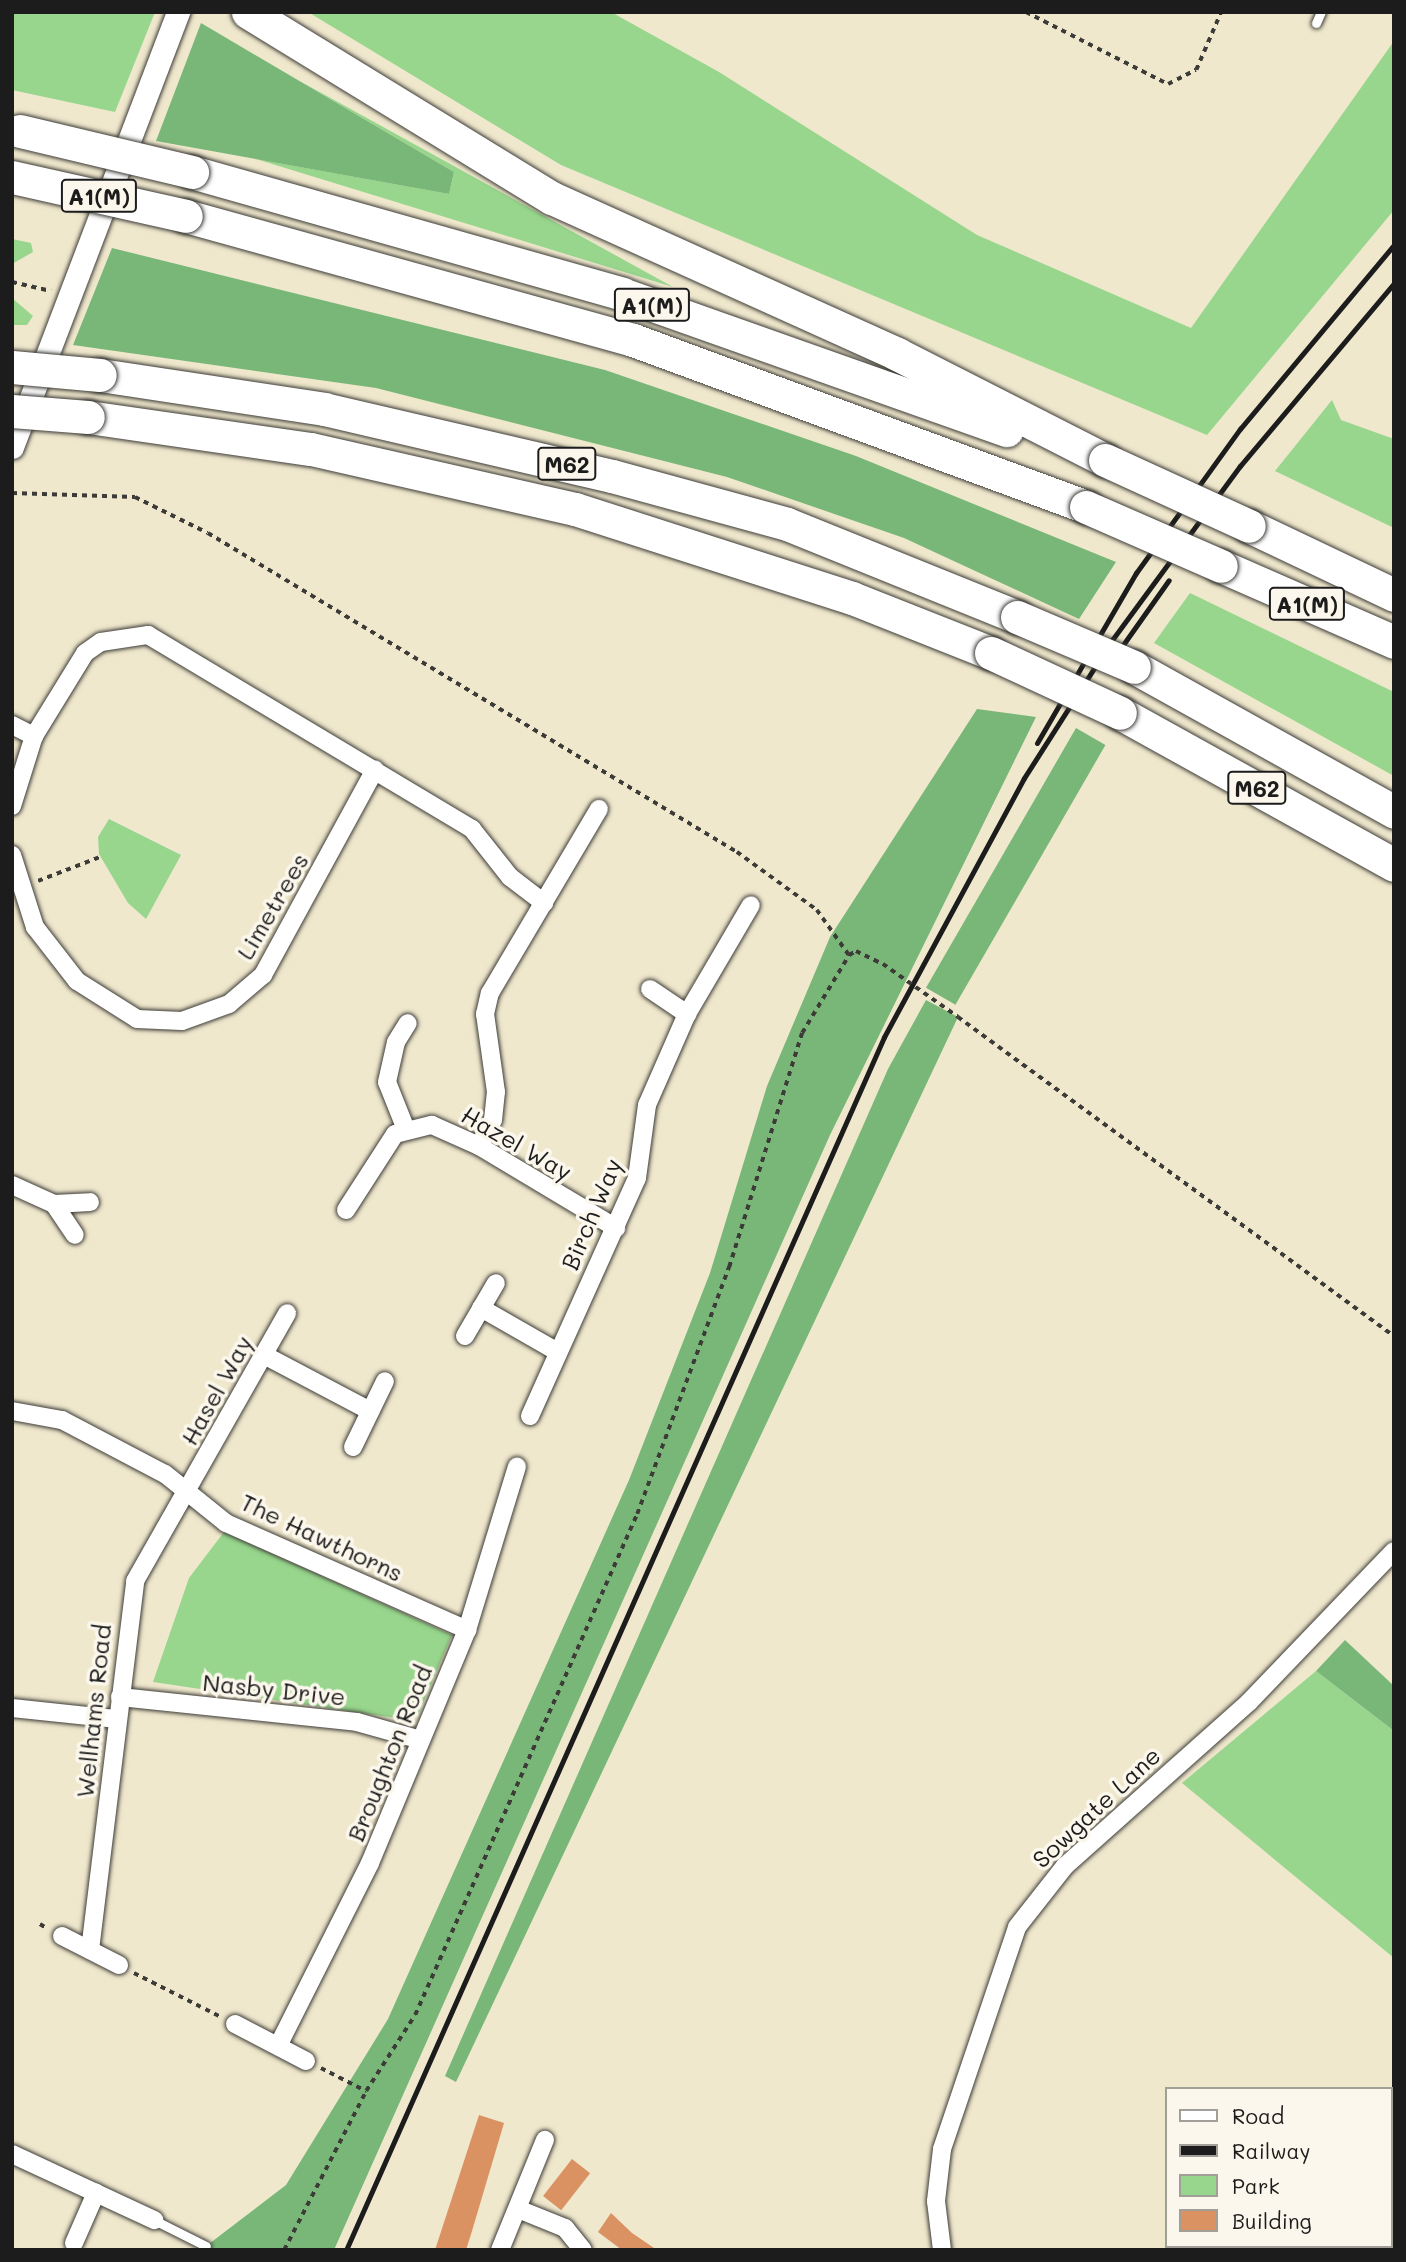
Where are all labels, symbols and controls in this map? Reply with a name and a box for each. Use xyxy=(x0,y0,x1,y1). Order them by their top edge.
road number: A1(M) xyxy=(60,176,138,216)
road number: A1(M) xyxy=(614,286,690,324)
road number: M62 xyxy=(537,445,597,484)
road number: A1(M) xyxy=(1268,584,1346,624)
road number: M62 xyxy=(1227,768,1287,808)
street label: Limetrees xyxy=(230,848,314,964)
street label: Hazel Way xyxy=(457,1100,577,1186)
street label: Birch Way xyxy=(555,1154,627,1274)
street label: Hasel Way xyxy=(174,1330,258,1450)
street label: The Hawthorns xyxy=(236,1487,408,1587)
street label: Wellhams Road xyxy=(70,1623,116,1799)
street label: Broughton Road xyxy=(341,1661,437,1845)
street label: Nasby Drive xyxy=(201,1667,347,1711)
street label: Sowgate Lane xyxy=(1026,1741,1166,1873)
legend xyxy=(1164,2087,1392,2248)
text: Road xyxy=(1232,2102,1284,2129)
text: Railway xyxy=(1232,2137,1311,2164)
text: Park xyxy=(1232,2172,1280,2199)
text: Building xyxy=(1232,2207,1312,2234)

